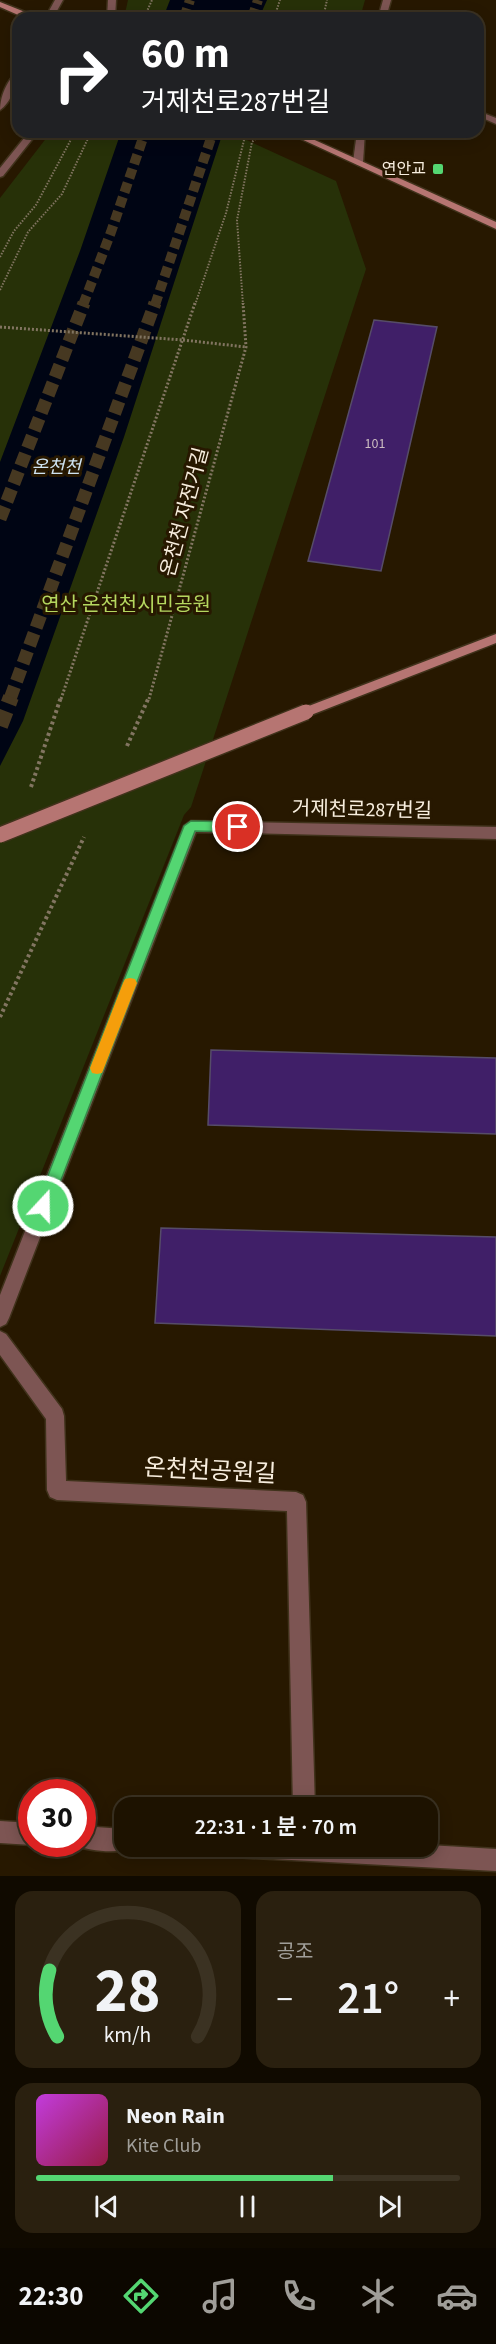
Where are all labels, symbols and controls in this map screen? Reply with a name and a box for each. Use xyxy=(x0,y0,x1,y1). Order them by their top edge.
text: 60 m xyxy=(141,24,230,84)
icon: right xyxy=(42,36,120,114)
text: 거제천로287번길 xyxy=(141,83,330,122)
place label: 연안교 xyxy=(382,158,426,180)
marker: 연안교 xyxy=(431,162,445,176)
house number: 101 xyxy=(365,434,385,454)
street label: 온천천 자전거길 xyxy=(154,444,216,580)
water label: 온천천 xyxy=(31,455,83,480)
park label: 연산 온천천시민공원 xyxy=(41,591,211,619)
street label: 거제천로287번길 xyxy=(292,795,432,825)
pin xyxy=(212,801,263,852)
icon: arrive xyxy=(221,810,254,843)
position arrow xyxy=(11,1174,75,1238)
street label: 온천천공원길 xyxy=(143,1450,277,1492)
speed limit sign: 30 xyxy=(18,1779,96,1857)
text: 22:31 · 1 분 · 70 m xyxy=(195,1811,357,1843)
text: 공조 xyxy=(277,1938,313,1966)
text: 28 xyxy=(95,1947,161,2036)
text: 21° xyxy=(337,1967,399,2031)
text: − xyxy=(277,1976,293,2023)
text: + xyxy=(444,1976,460,2023)
text: km/h xyxy=(104,2020,152,2051)
text: Neon Rain xyxy=(126,2100,225,2132)
text: Kite Club xyxy=(126,2132,201,2160)
icon: previous xyxy=(90,2190,123,2223)
icon: pause xyxy=(231,2190,264,2223)
icon: next xyxy=(373,2190,406,2223)
icon: directions xyxy=(120,2275,162,2317)
icon: music xyxy=(199,2275,241,2317)
icon: phone xyxy=(278,2275,320,2317)
icon: climate xyxy=(357,2275,399,2317)
icon: car xyxy=(436,2275,478,2317)
text: 22:30 xyxy=(18,2277,84,2316)

